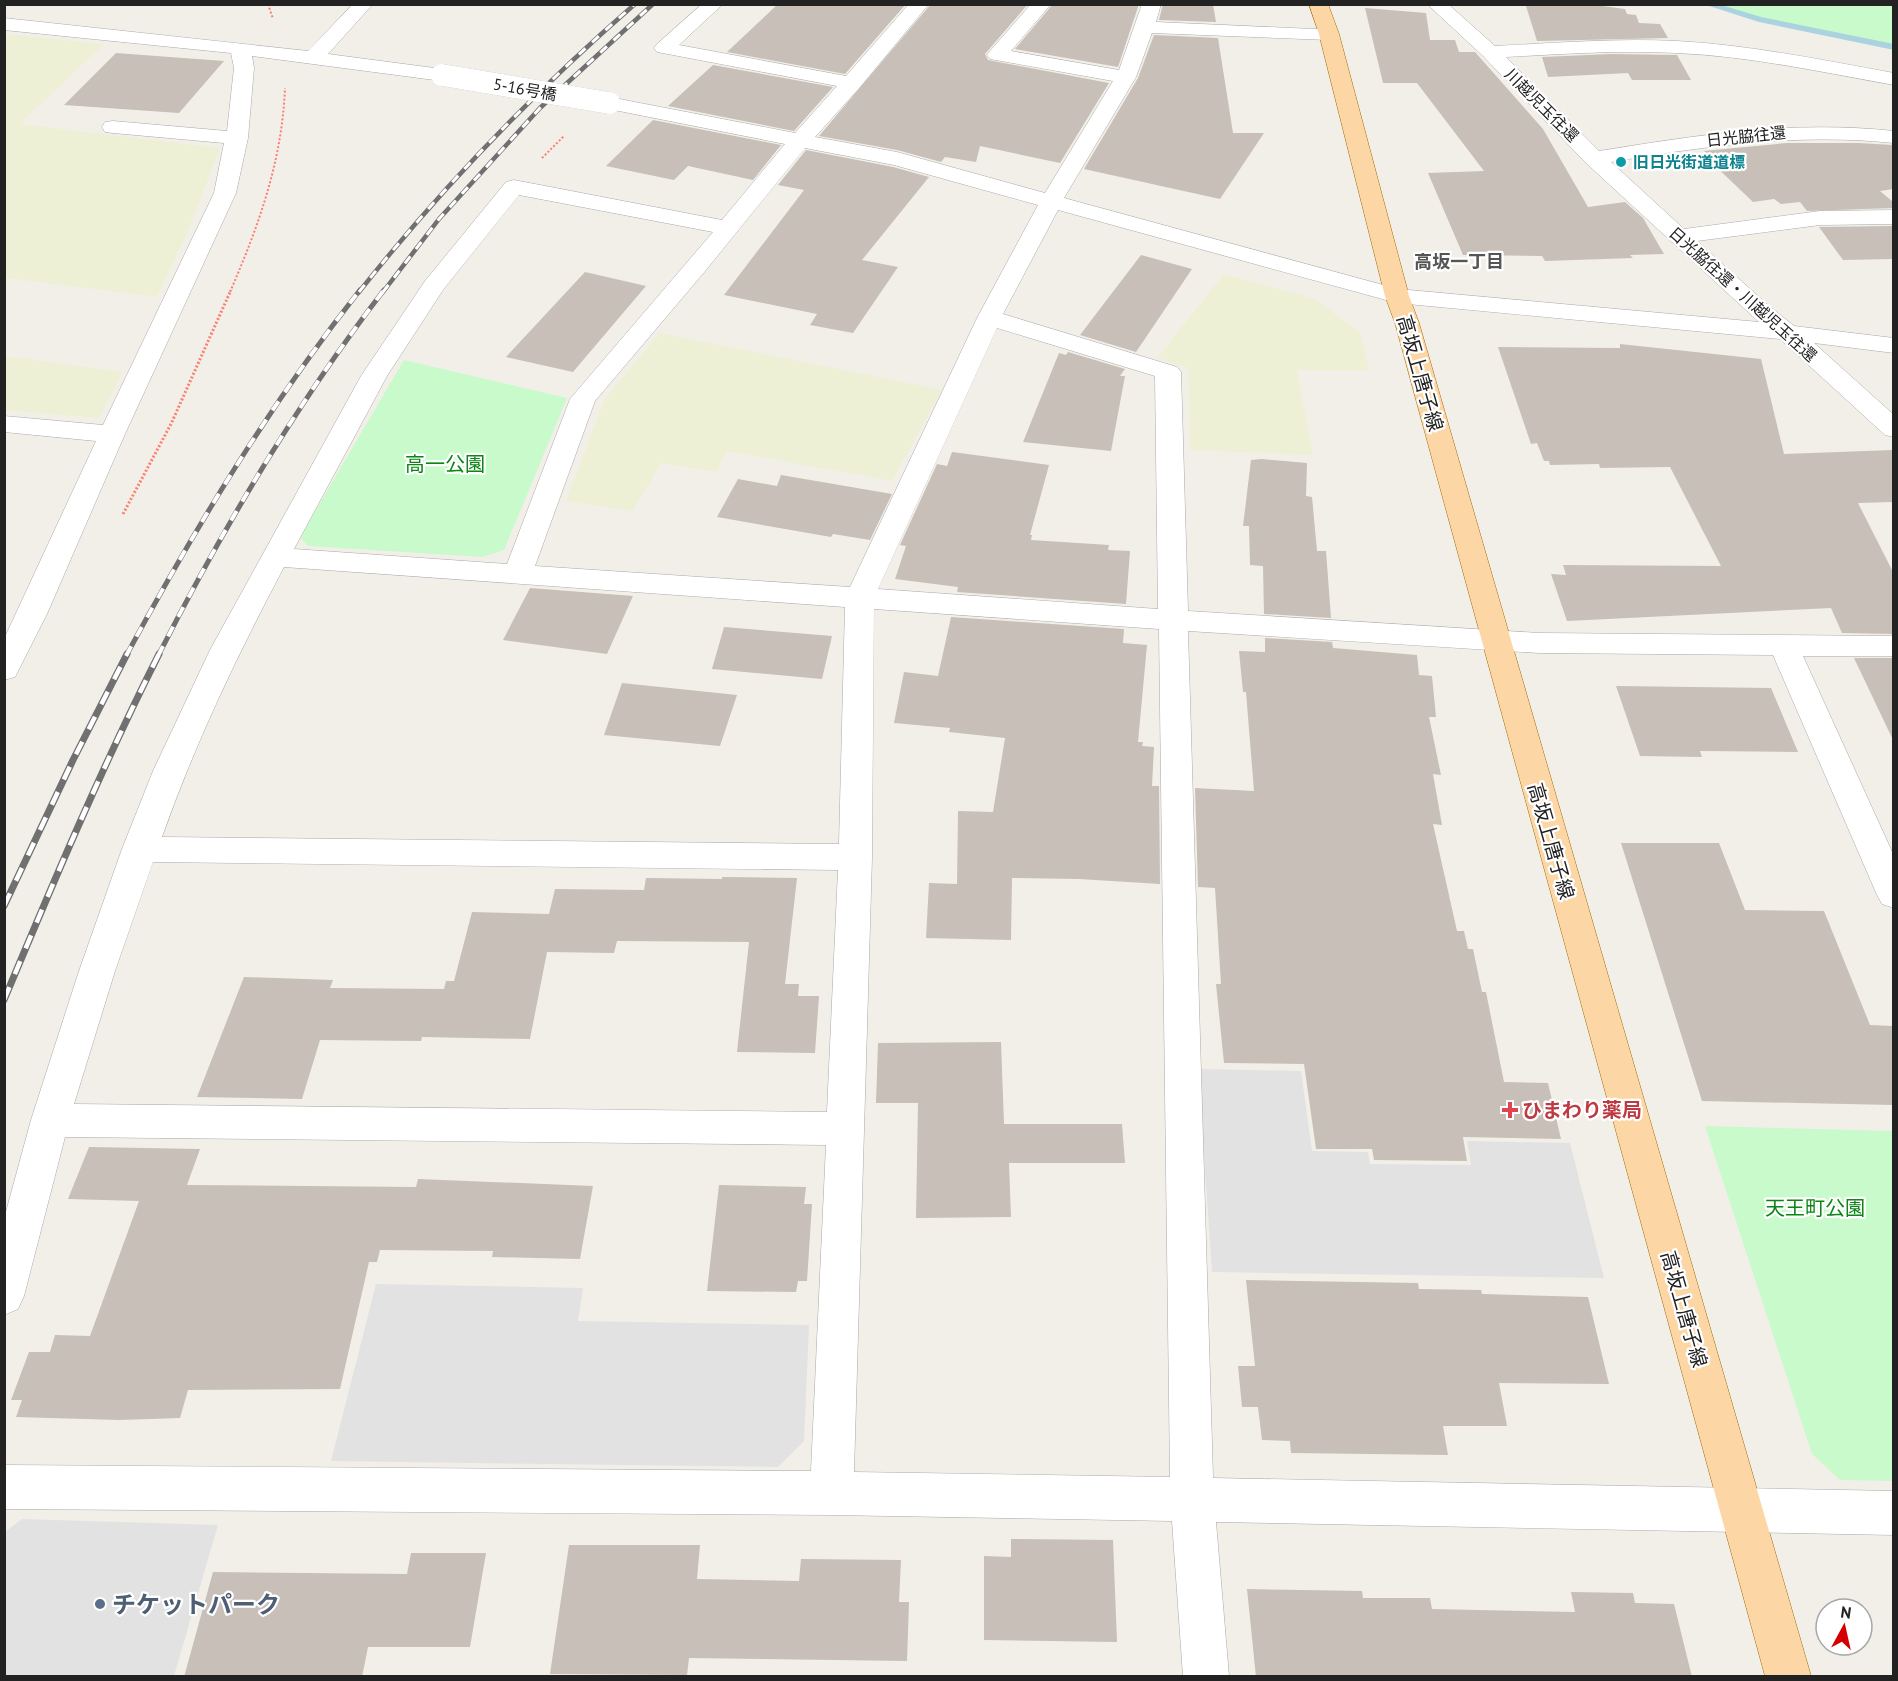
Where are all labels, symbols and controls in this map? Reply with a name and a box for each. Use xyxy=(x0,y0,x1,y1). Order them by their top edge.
street label: 川越児玉往還 xyxy=(1501,64,1583,146)
street label: 5-16号橋 xyxy=(492,74,558,104)
street label: 日光脇往還 xyxy=(1705,122,1787,150)
place label: 旧日光街道道標 xyxy=(1633,152,1745,172)
marker: 旧日光街道道標 xyxy=(1614,155,1628,169)
street label: 日光脇往還・川越児玉往還 xyxy=(1665,222,1821,366)
district label: 高坂一丁目 xyxy=(1414,250,1504,273)
street label: 高坂上唐子線 xyxy=(1391,312,1449,434)
park label: 高一公園 xyxy=(405,451,485,477)
street label: 高坂上唐子線 xyxy=(1522,780,1580,902)
place label: ひまわり薬局 xyxy=(1522,1097,1642,1123)
marker: ひまわり薬局 xyxy=(1503,1103,1517,1117)
park label: 天王町公園 xyxy=(1765,1195,1865,1221)
street label: 高坂上唐子線 xyxy=(1655,1248,1713,1370)
place label: チケットパーク xyxy=(112,1589,280,1620)
marker: チケットパーク xyxy=(93,1597,107,1611)
north arrow xyxy=(1814,1597,1874,1657)
text: N xyxy=(1839,1602,1853,1623)

